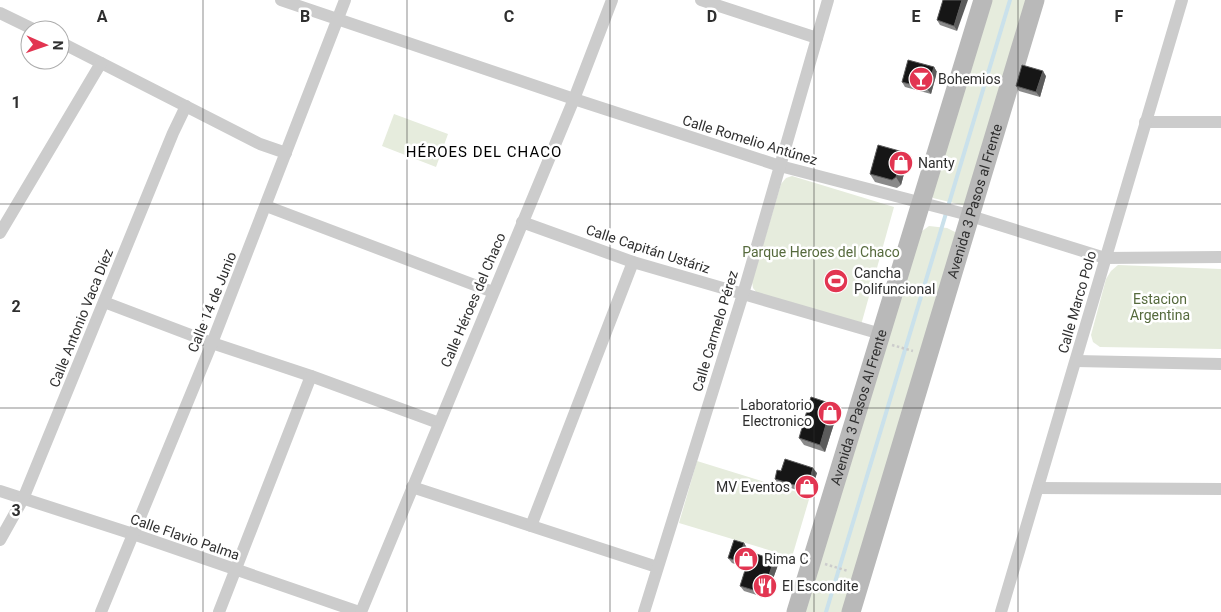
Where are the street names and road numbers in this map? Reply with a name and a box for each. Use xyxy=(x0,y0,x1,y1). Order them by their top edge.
street label: Calle Romelio Antúnez xyxy=(681,112,819,168)
street label: Avenida 3 Pasos al Frente xyxy=(944,122,1005,280)
street label: Calle Capitán Ustáriz xyxy=(584,221,712,277)
street label: Calle Héroes del Chaco xyxy=(437,230,509,370)
street label: Calle Antonio Vaca Díez xyxy=(46,246,116,390)
street label: Calle 14 de Junio xyxy=(185,249,239,355)
street label: Calle Marco Polo xyxy=(1055,249,1099,355)
street label: Calle Carmelo Pérez xyxy=(689,269,741,393)
street label: Avenida 3 Pasos Al Frente xyxy=(827,327,890,487)
street label: Calle Flavio Palma xyxy=(128,511,242,563)

